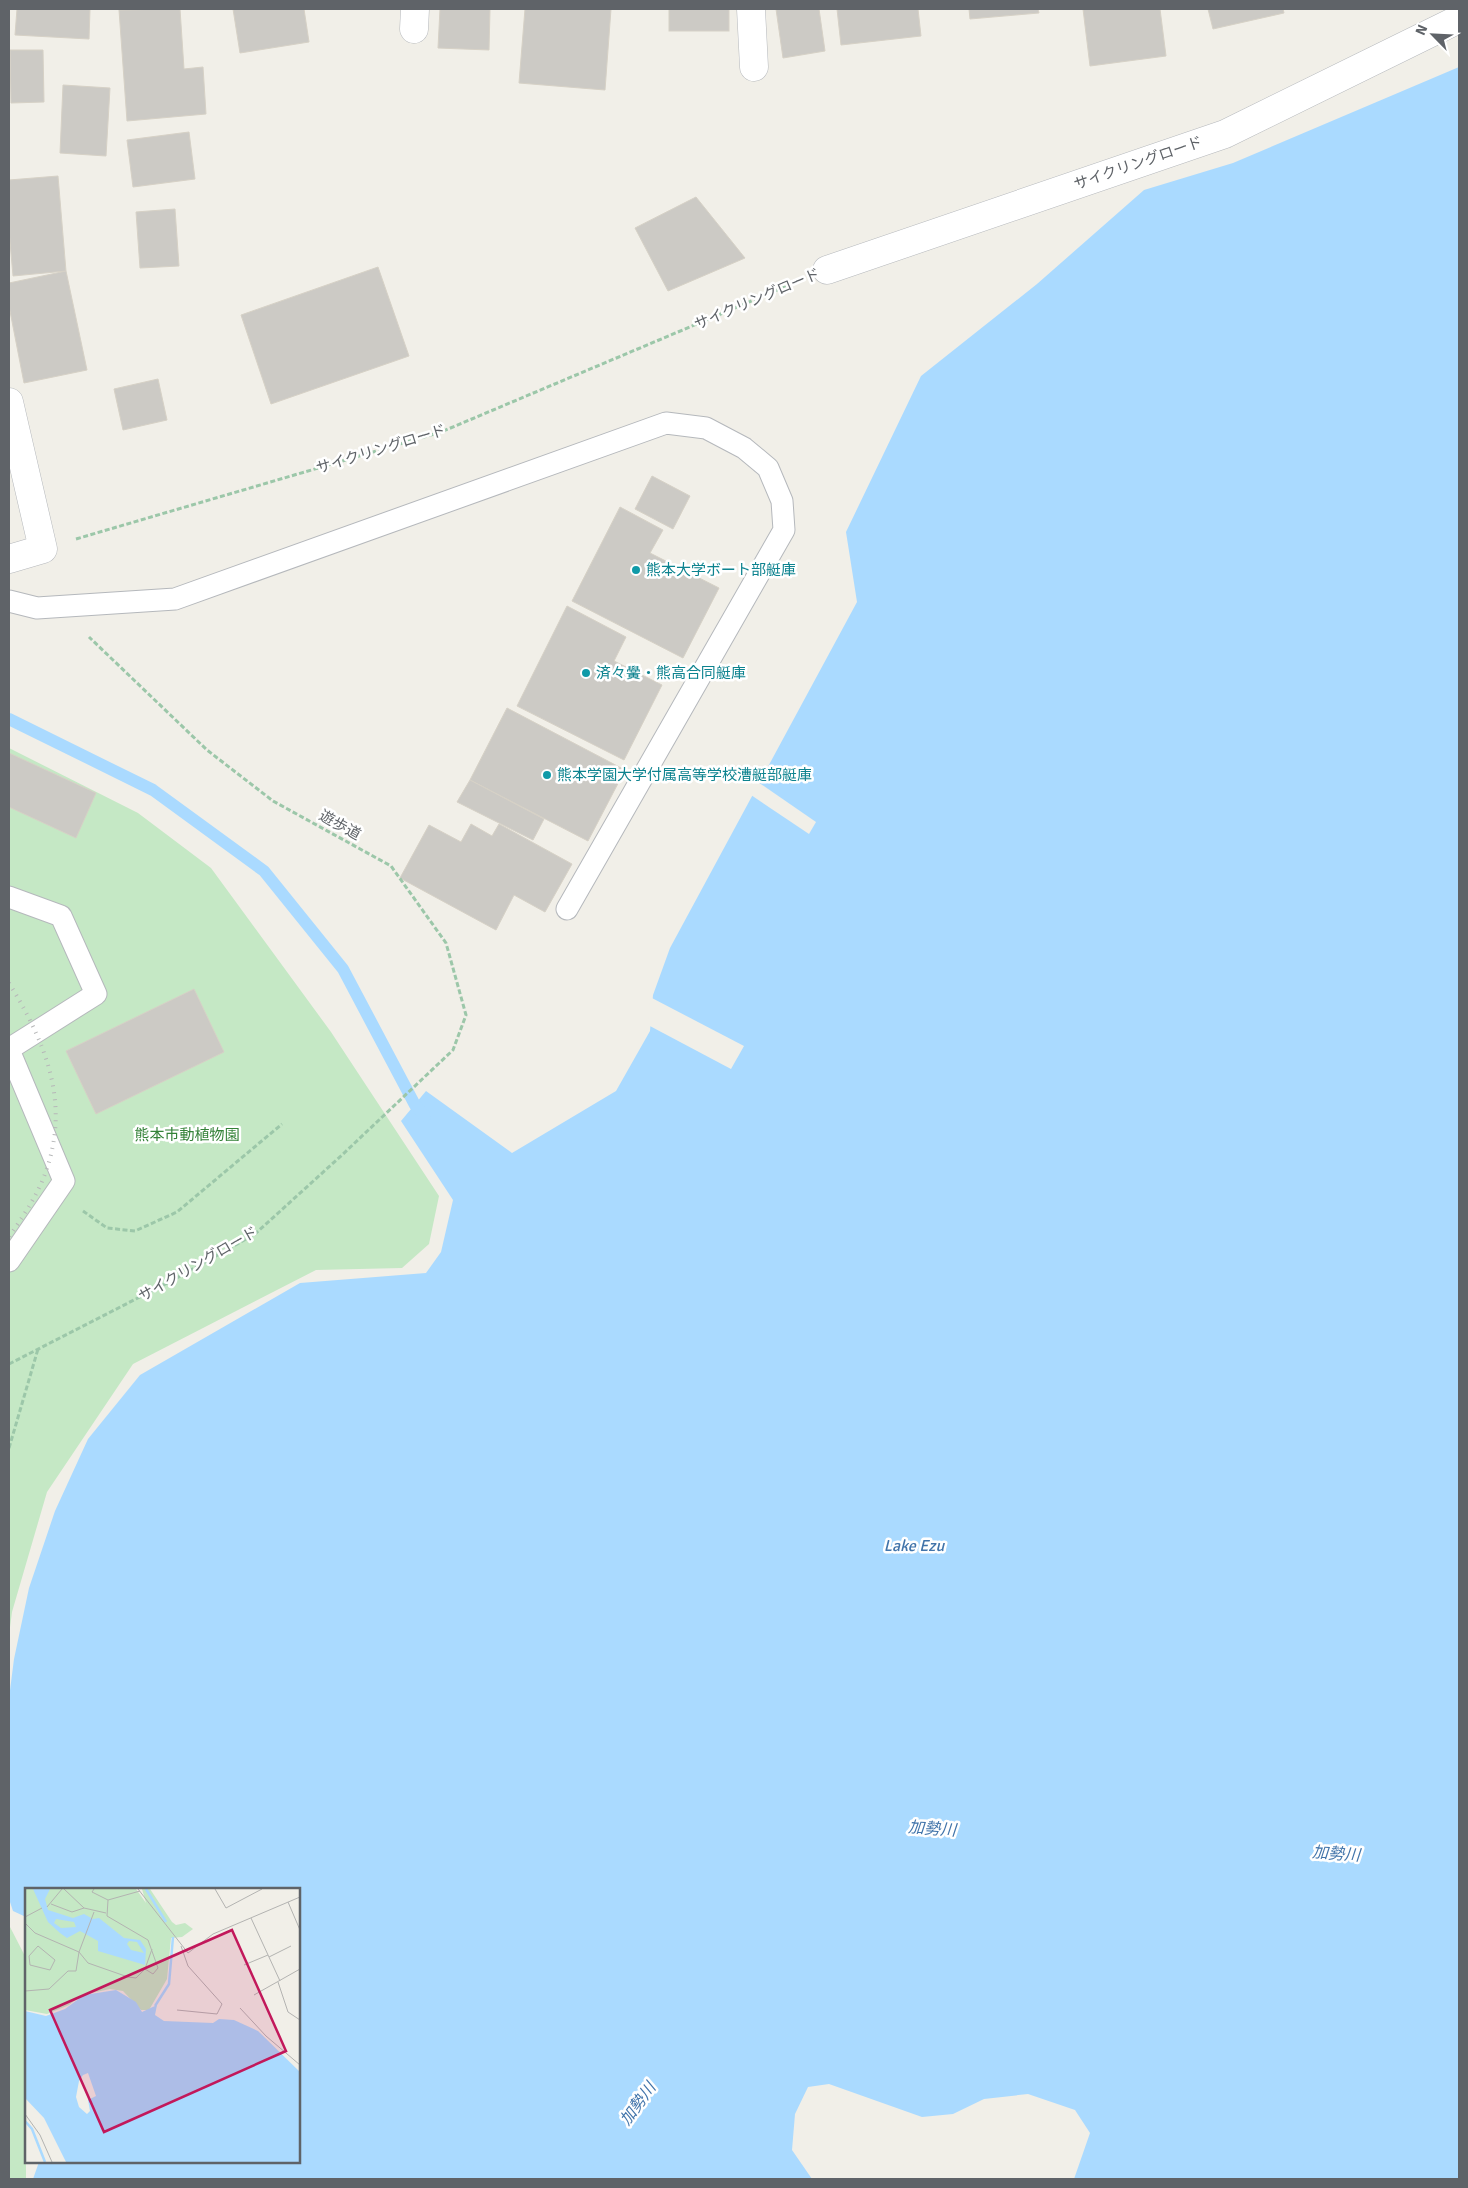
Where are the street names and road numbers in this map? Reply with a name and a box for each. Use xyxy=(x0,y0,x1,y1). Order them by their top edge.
street label: サイクリングロード xyxy=(1071,133,1205,193)
street label: サイクリングロード xyxy=(691,264,823,334)
street label: サイクリングロード xyxy=(314,421,448,477)
street label: 遊歩道 xyxy=(316,806,364,844)
street label: サイクリングロード xyxy=(135,1223,261,1305)

